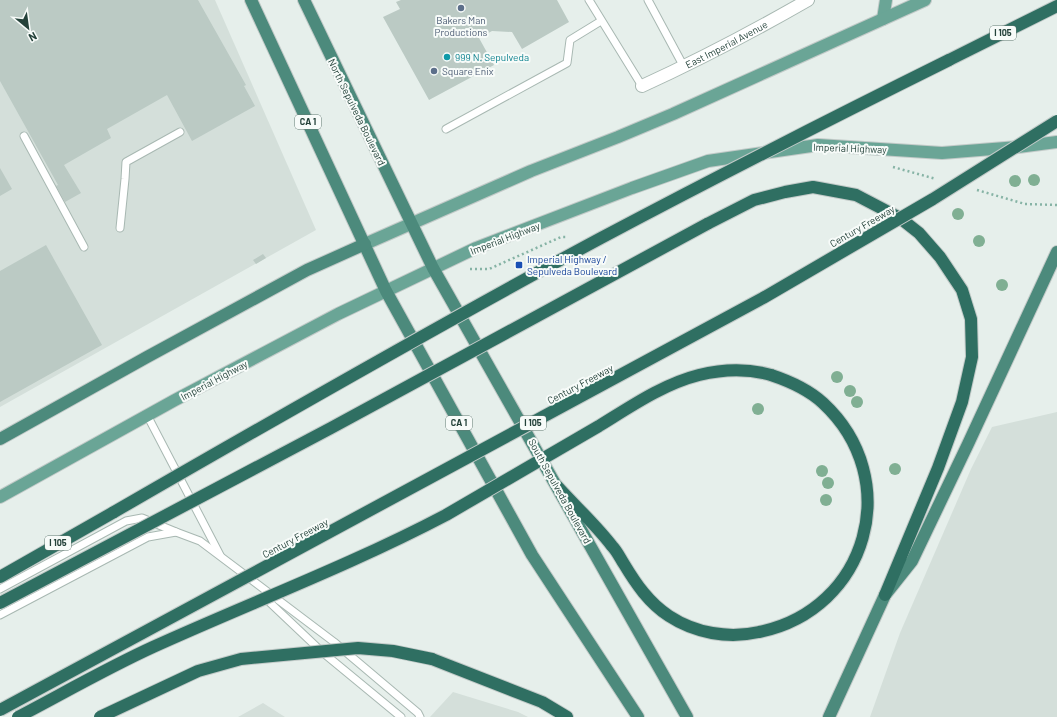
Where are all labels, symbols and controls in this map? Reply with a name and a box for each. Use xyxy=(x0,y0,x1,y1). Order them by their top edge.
marker: Bakers Man Productions xyxy=(456,3,466,13)
north arrow xyxy=(8,8,48,48)
place label: Bakers Man Productions xyxy=(435,14,488,38)
street label: East Imperial Avenue xyxy=(683,18,769,71)
road number: I 105 xyxy=(990,26,1016,40)
text: N xyxy=(27,30,39,45)
place label: 999 N. Sepulveda xyxy=(455,51,529,63)
marker: 999 N. Sepulveda xyxy=(442,52,452,62)
street label: North Sepulveda Boulevard xyxy=(326,57,388,167)
place label: Square Enix xyxy=(442,65,494,77)
marker: Square Enix xyxy=(429,66,439,76)
road number: CA 1 xyxy=(295,115,321,129)
street label: Imperial Highway xyxy=(813,141,887,155)
street label: Century Freeway xyxy=(827,202,897,249)
street label: Imperial Highway xyxy=(468,219,542,257)
place label: Imperial Highway / Sepulveda Boulevard xyxy=(527,253,617,277)
marker: Imperial Highway / Sepulveda Boulevard xyxy=(514,260,524,270)
street label: Imperial Highway xyxy=(179,357,250,403)
street label: Century Freeway xyxy=(545,361,615,406)
road number: CA 1 xyxy=(446,416,472,430)
road number: I 105 xyxy=(520,416,546,430)
street label: South Sepulveda Boulevard xyxy=(526,437,594,545)
street label: Century Freeway xyxy=(260,515,330,560)
road number: I 105 xyxy=(45,536,71,550)

